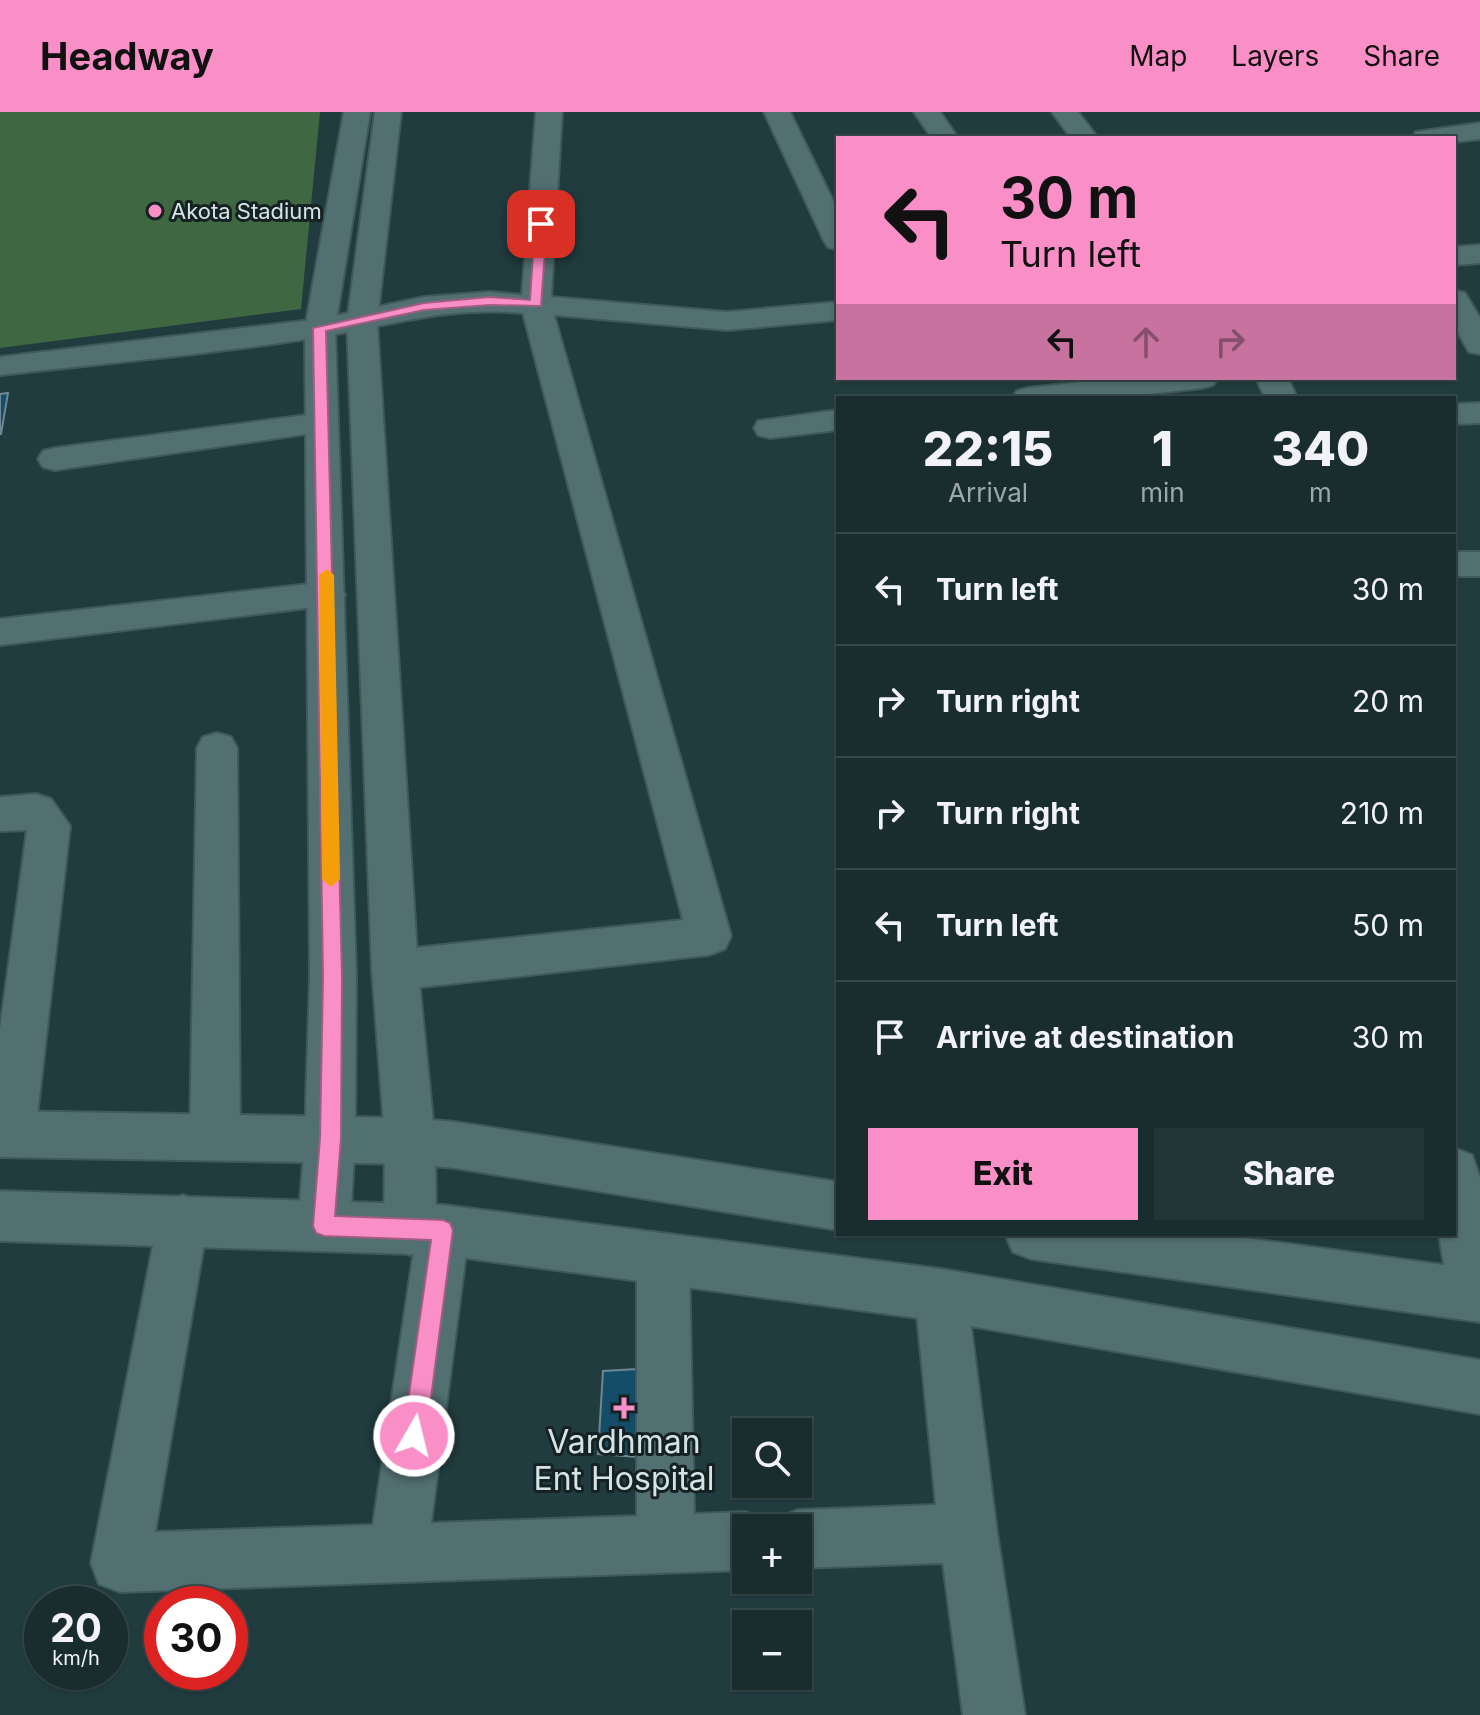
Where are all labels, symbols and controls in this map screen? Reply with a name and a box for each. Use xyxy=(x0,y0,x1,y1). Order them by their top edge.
text: Headway xyxy=(40,33,214,79)
text: Map xyxy=(1129,39,1187,73)
text: Layers xyxy=(1231,39,1319,73)
text: Share xyxy=(1363,39,1440,73)
text: 30 m xyxy=(1000,164,1138,232)
icon: left xyxy=(868,168,972,272)
pin xyxy=(507,190,575,258)
place label: Akota Stadium xyxy=(171,198,322,224)
marker: Akota Stadium xyxy=(146,202,164,220)
icon: arrive xyxy=(519,202,563,246)
text: Turn left xyxy=(1000,232,1141,276)
icon: left xyxy=(1040,320,1084,364)
icon: ahead xyxy=(1124,320,1168,364)
icon: right xyxy=(1208,320,1252,364)
text: 22:15 xyxy=(923,419,1053,478)
text: 1 xyxy=(1152,419,1173,478)
text: 340 xyxy=(1271,419,1369,478)
text: Arrival xyxy=(948,477,1028,508)
text: min xyxy=(1140,477,1185,508)
text: m xyxy=(1309,477,1332,508)
icon: left xyxy=(868,567,912,611)
text: Turn left xyxy=(936,571,1058,607)
text: 30 m xyxy=(1352,571,1424,607)
icon: right xyxy=(868,679,912,723)
text: Turn right xyxy=(936,683,1080,719)
text: 20 m xyxy=(1352,683,1424,719)
icon: right xyxy=(868,791,912,835)
text: Turn right xyxy=(936,795,1080,831)
text: 210 m xyxy=(1340,795,1424,831)
icon: left xyxy=(868,903,912,947)
text: Turn left xyxy=(936,907,1058,943)
text: 50 m xyxy=(1352,907,1424,943)
icon: arrive xyxy=(868,1015,912,1059)
text: Arrive at destination xyxy=(936,1019,1234,1055)
text: 30 m xyxy=(1352,1019,1424,1055)
button: Exit xyxy=(868,1128,1138,1220)
button: Share xyxy=(1154,1128,1424,1220)
position arrow xyxy=(372,1394,456,1478)
marker: Vardhman Ent Hospital xyxy=(613,1397,635,1419)
map controls xyxy=(732,1418,812,1690)
button: search xyxy=(732,1418,812,1498)
place label: Vardhman Ent Hospital xyxy=(533,1422,715,1498)
button: + xyxy=(732,1514,812,1594)
speed limit sign: 30 xyxy=(144,1586,248,1690)
text: 20 xyxy=(50,1603,102,1652)
button: − xyxy=(732,1610,812,1690)
text: km/h xyxy=(52,1646,100,1670)

